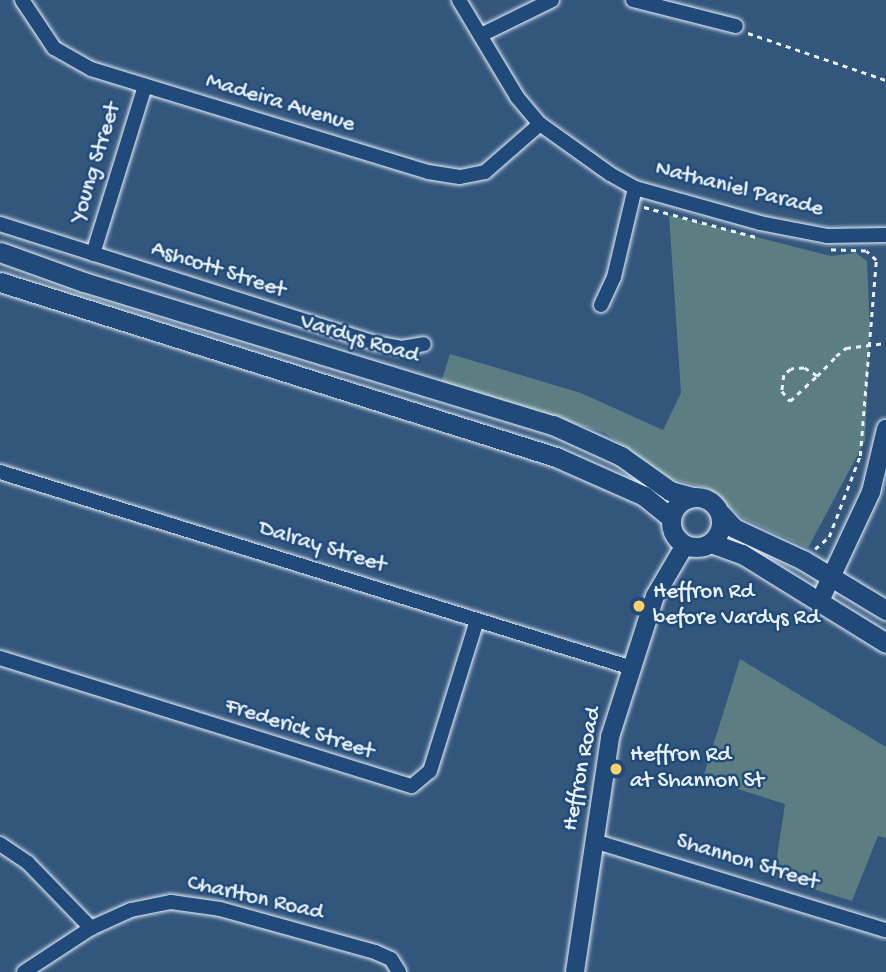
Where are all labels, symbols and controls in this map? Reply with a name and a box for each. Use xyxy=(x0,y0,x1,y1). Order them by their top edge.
street label: Madeira Avenue xyxy=(202,68,358,140)
street label: Young Street xyxy=(66,100,128,226)
street label: Nathaniel Parade xyxy=(652,156,826,224)
street label: Ashcott Street xyxy=(147,236,289,306)
street label: Vardys Road xyxy=(296,309,422,371)
street label: Dalray Street xyxy=(255,516,389,580)
place label: Heffron Rd before Vardys Rd xyxy=(653,579,819,633)
marker: Heffron Rd before Vardys Rd xyxy=(631,598,647,614)
street label: Frederick Street xyxy=(221,693,377,767)
street label: Heffron Road xyxy=(557,705,609,833)
place label: Heffron Rd at Shannon St xyxy=(630,742,764,796)
marker: Heffron Rd at Shannon St xyxy=(608,761,624,777)
street label: Shannon Street xyxy=(673,828,821,898)
street label: Charlton Road xyxy=(184,870,326,928)

